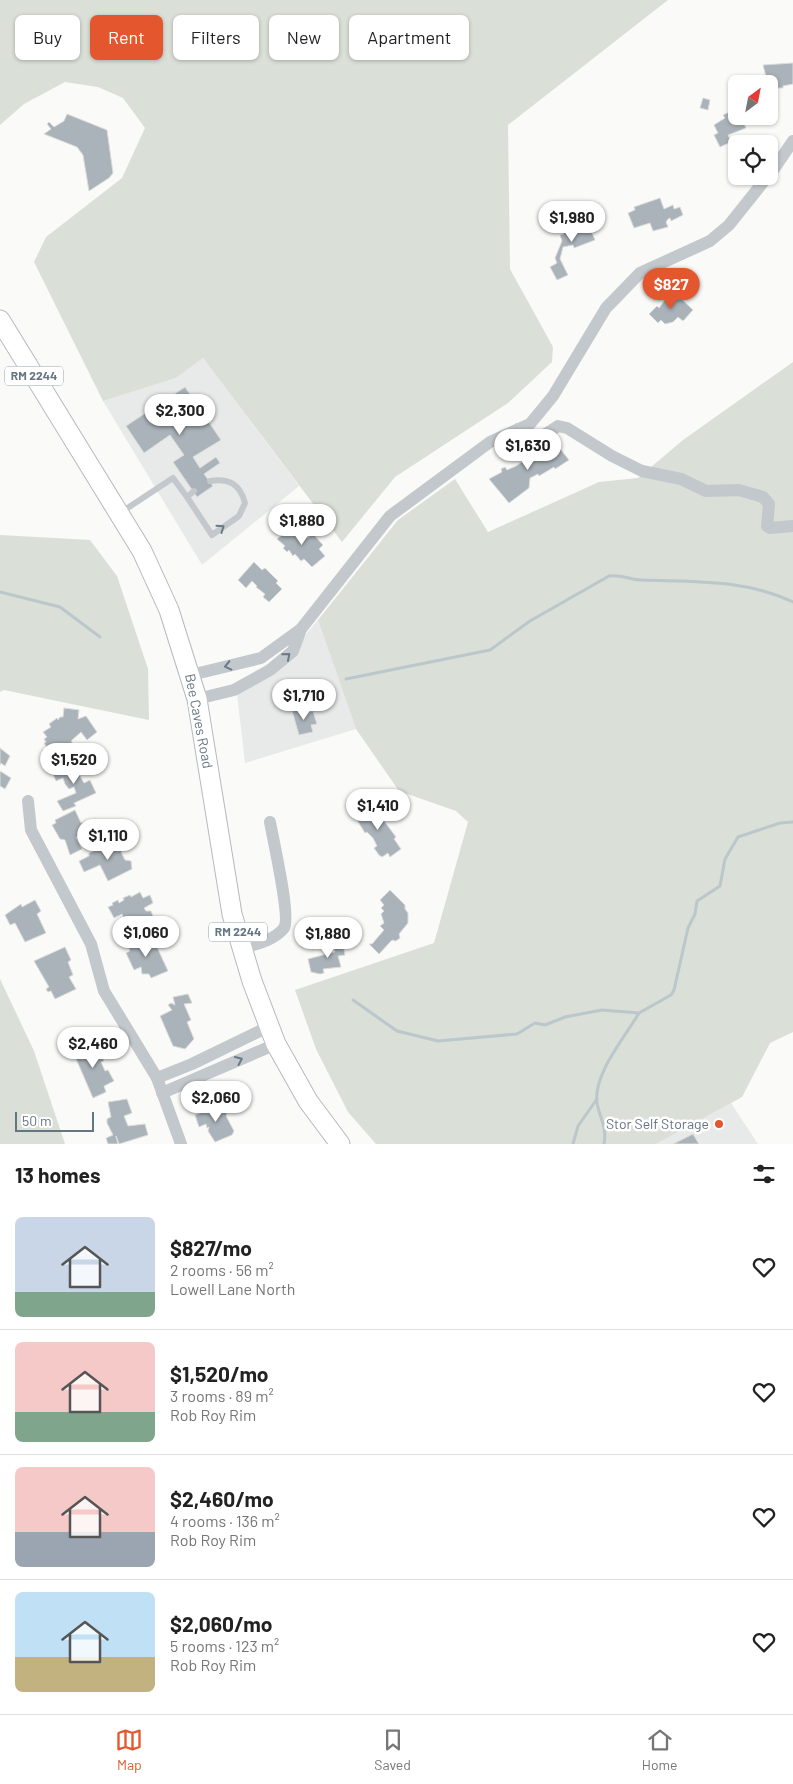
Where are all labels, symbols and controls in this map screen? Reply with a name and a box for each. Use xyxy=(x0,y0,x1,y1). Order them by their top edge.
chip: Buy xyxy=(15,15,80,60)
chip: Rent xyxy=(90,15,163,60)
chip: Filters xyxy=(173,15,259,60)
chip: New xyxy=(269,15,339,60)
chip: Apartment xyxy=(349,15,469,60)
north arrow xyxy=(728,75,778,125)
map controls xyxy=(728,75,778,185)
button: locate xyxy=(728,135,778,185)
pin: $1,980 xyxy=(531,200,613,243)
text: $1,980 xyxy=(549,207,595,226)
pin: $827 xyxy=(641,268,701,310)
text: $827 xyxy=(654,274,688,293)
road number: RM 2244 xyxy=(5,366,63,386)
pin: $2,300 xyxy=(139,394,221,436)
text: $2,300 xyxy=(155,400,205,419)
pin: $1,630 xyxy=(487,428,569,471)
text: $1,630 xyxy=(505,435,551,454)
pin: $1,880 xyxy=(261,504,343,546)
text: $1,880 xyxy=(279,510,325,529)
one-way arrow xyxy=(215,525,225,534)
one-way arrow xyxy=(281,652,290,661)
one-way arrow xyxy=(223,660,232,671)
street label: Bee Caves Road xyxy=(182,672,217,770)
pin: $1,710 xyxy=(263,678,345,721)
text: $1,710 xyxy=(283,685,325,704)
pin: $1,520 xyxy=(33,742,115,785)
text: $1,520 xyxy=(51,749,97,768)
pin: $1,410 xyxy=(337,788,419,831)
text: $1,410 xyxy=(357,795,399,814)
pin: $1,110 xyxy=(67,818,149,861)
text: $1,110 xyxy=(88,825,128,844)
pin: $1,060 xyxy=(105,916,187,958)
pin: $1,880 xyxy=(287,916,369,959)
text: $1,060 xyxy=(123,922,169,941)
road number: RM 2244 xyxy=(209,922,267,942)
text: $1,880 xyxy=(305,923,351,942)
pin: $2,460 xyxy=(52,1026,134,1069)
text: $2,460 xyxy=(68,1033,118,1052)
one-way arrow xyxy=(234,1056,243,1067)
pin: $2,060 xyxy=(175,1080,257,1123)
text: $2,060 xyxy=(192,1087,240,1106)
scale bar xyxy=(15,1109,94,1132)
text: 50 m xyxy=(22,1112,51,1129)
place label: Stor Self Storage xyxy=(606,1115,709,1132)
marker: Stor Self Storage xyxy=(713,1118,725,1130)
icon: filters xyxy=(750,1160,778,1188)
text: 13 homes xyxy=(15,1162,100,1187)
text: $827/mo xyxy=(170,1235,252,1260)
icon: home xyxy=(55,1237,115,1297)
icon: heart xyxy=(750,1253,778,1281)
text: 2 rooms · 56 m² xyxy=(170,1260,274,1279)
text: Lowell Lane North xyxy=(170,1279,295,1298)
text: $1,520/mo xyxy=(170,1361,269,1386)
icon: home xyxy=(55,1362,115,1422)
icon: heart xyxy=(750,1378,778,1406)
text: 3 rooms · 89 m² xyxy=(170,1386,274,1405)
text: Rob Roy Rim xyxy=(170,1405,256,1424)
text: $2,460/mo xyxy=(170,1486,274,1511)
icon: home xyxy=(55,1487,115,1547)
icon: heart xyxy=(750,1503,778,1531)
text: 4 rooms · 136 m² xyxy=(170,1511,280,1530)
text: Rob Roy Rim xyxy=(170,1530,256,1549)
text: $2,060/mo xyxy=(170,1611,273,1636)
icon: home xyxy=(55,1612,115,1672)
icon: heart xyxy=(750,1628,778,1656)
text: 5 rooms · 123 m² xyxy=(170,1636,279,1655)
text: Rob Roy Rim xyxy=(170,1655,256,1674)
tab: Map xyxy=(115,1726,143,1773)
tab: Saved xyxy=(374,1726,411,1773)
tab: Home xyxy=(642,1726,678,1773)

